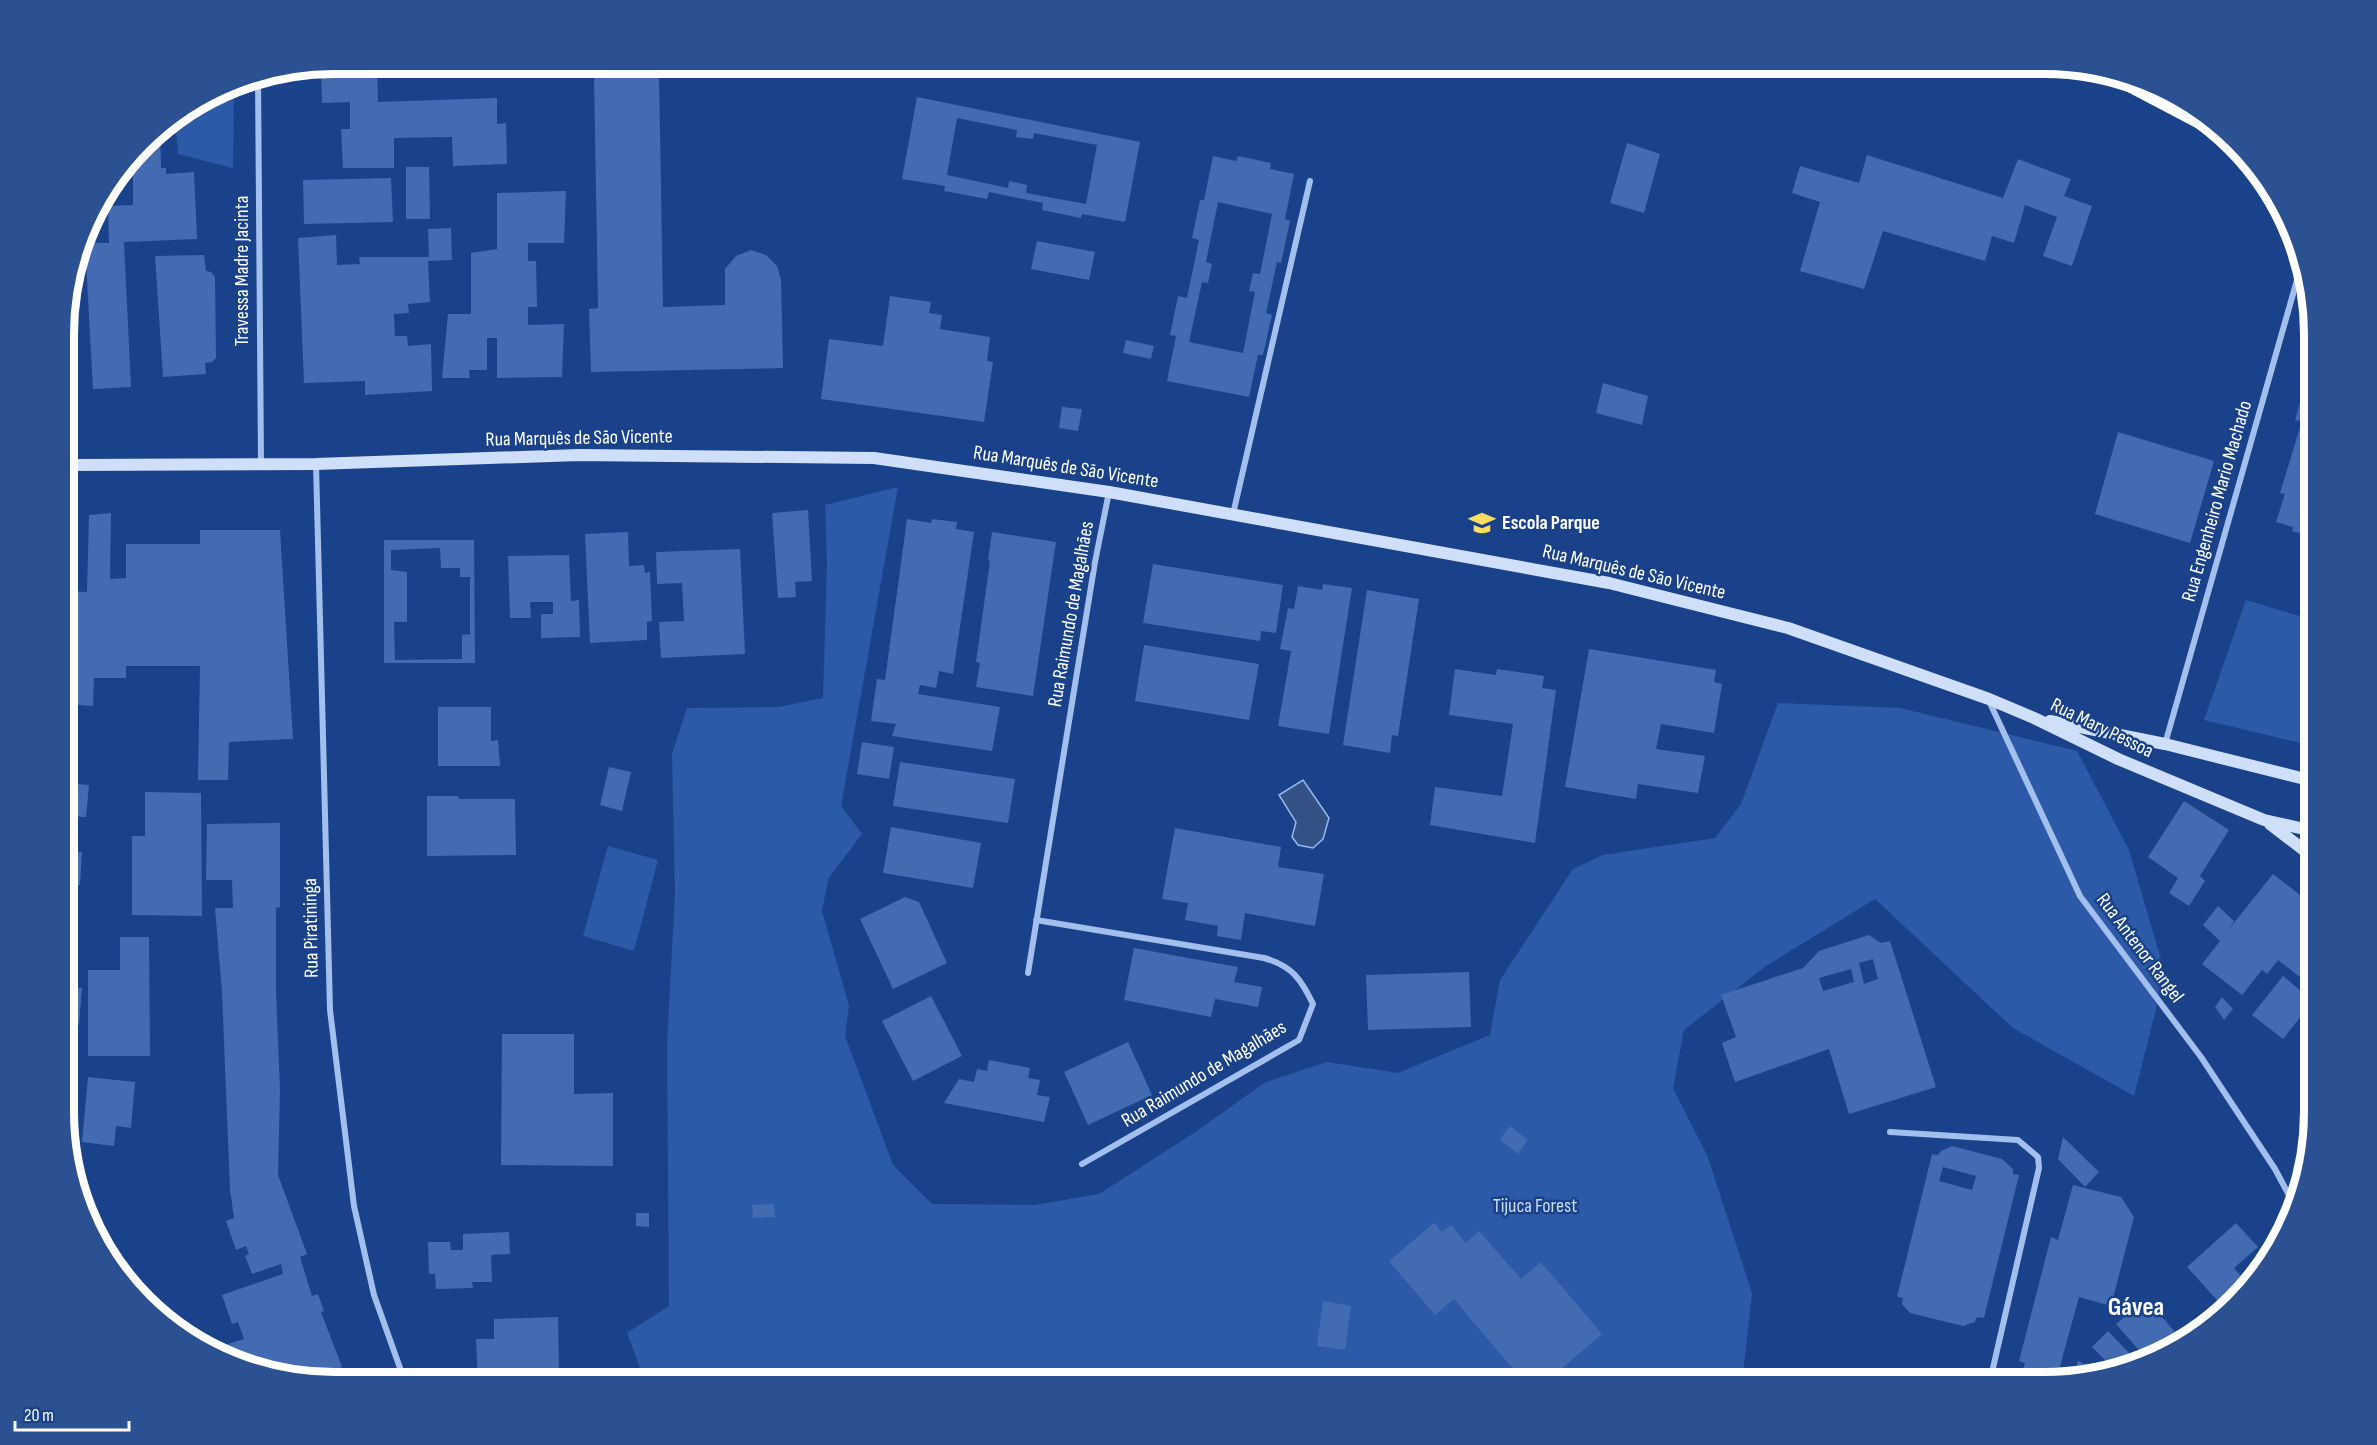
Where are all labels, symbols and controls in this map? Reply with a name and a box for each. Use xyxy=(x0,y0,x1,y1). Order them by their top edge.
street label: Travessa Madre Jacinta xyxy=(230,196,254,346)
street label: Rua Engenheiro Mario Machado xyxy=(2177,398,2257,604)
street label: Rua Marquês de São Vicente xyxy=(485,424,673,452)
street label: Rua Marquês de São Vicente xyxy=(972,441,1160,493)
school or university icon: Escola Parque xyxy=(1467,508,1497,538)
place label: Escola Parque xyxy=(1502,511,1600,535)
street label: Rua Raimundo de Magalhães xyxy=(1043,519,1099,709)
street label: Rua Marquês de São Vicente xyxy=(1540,539,1728,605)
street label: Rua Mary Pessoa xyxy=(2047,693,2157,763)
street label: Rua Piratininga xyxy=(298,878,324,978)
street label: Rua Antenor Rangel xyxy=(2091,889,2189,1007)
street label: Rua Raimundo de Magalhães xyxy=(1117,1015,1291,1133)
park label: Tijuca Forest xyxy=(1493,1194,1577,1218)
district label: Gávea xyxy=(2108,1292,2164,1323)
scale bar xyxy=(15,1394,129,1432)
text: 20 m xyxy=(24,1405,54,1426)

